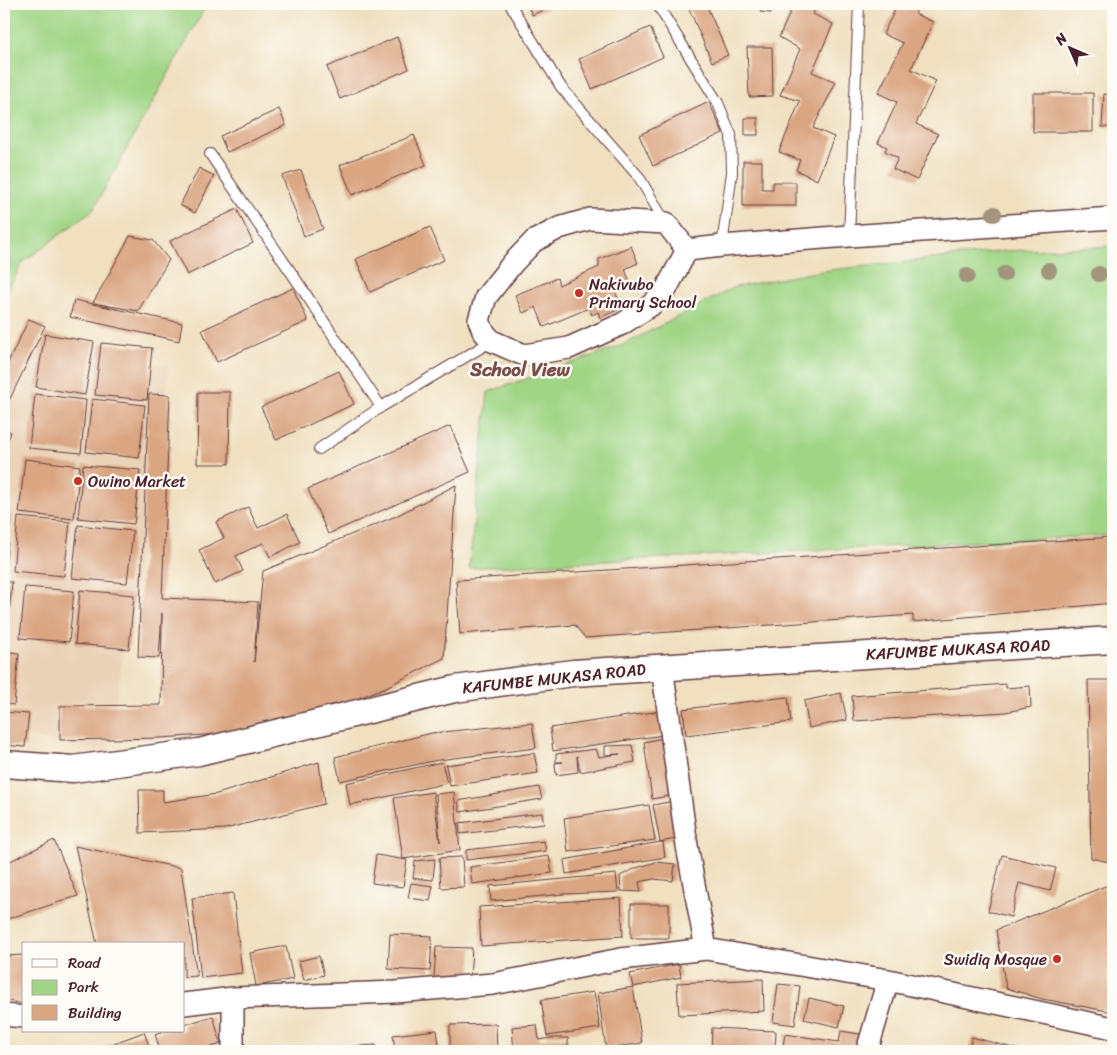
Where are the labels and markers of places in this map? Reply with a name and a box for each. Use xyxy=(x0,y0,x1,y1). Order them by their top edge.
place label: Nakivubo Primary School xyxy=(589,270,697,317)
marker: Nakivubo Primary School xyxy=(573,287,585,299)
place label: Owino Market xyxy=(88,467,186,496)
marker: Owino Market xyxy=(72,475,84,487)
place label: Swidiq Mosque xyxy=(944,945,1047,974)
marker: Swidiq Mosque xyxy=(1051,953,1063,965)

